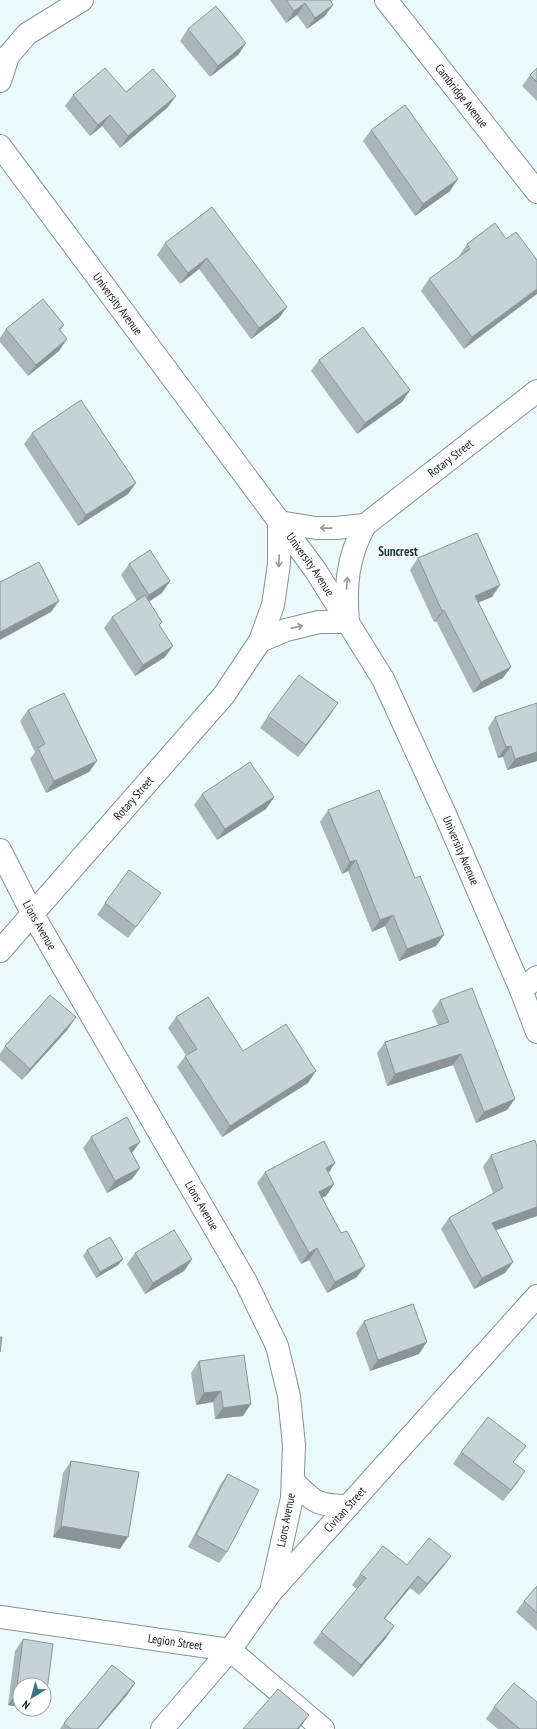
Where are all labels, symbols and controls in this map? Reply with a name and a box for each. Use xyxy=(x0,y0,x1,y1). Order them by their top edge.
street label: Cambridge Avenue xyxy=(432,61,492,131)
street label: University Avenue xyxy=(90,270,146,338)
street label: Rotary Street xyxy=(425,435,477,480)
one-way arrow xyxy=(320,524,333,532)
street label: University Avenue xyxy=(283,530,338,599)
district label: Suncrest xyxy=(378,543,418,560)
one-way arrow xyxy=(275,554,283,567)
one-way arrow xyxy=(343,577,350,590)
one-way arrow xyxy=(290,623,303,631)
street label: Rotary Street xyxy=(110,772,157,823)
street label: University Avenue xyxy=(440,813,483,887)
street label: Lions Avenue xyxy=(20,898,60,953)
street label: Lions Avenue xyxy=(182,1178,222,1233)
street label: Civitan Street xyxy=(320,1483,369,1535)
street label: Lions Avenue xyxy=(273,1492,298,1548)
street label: Legion Street xyxy=(147,1630,204,1653)
north arrow xyxy=(12,1677,52,1717)
text: N xyxy=(19,1698,33,1712)

